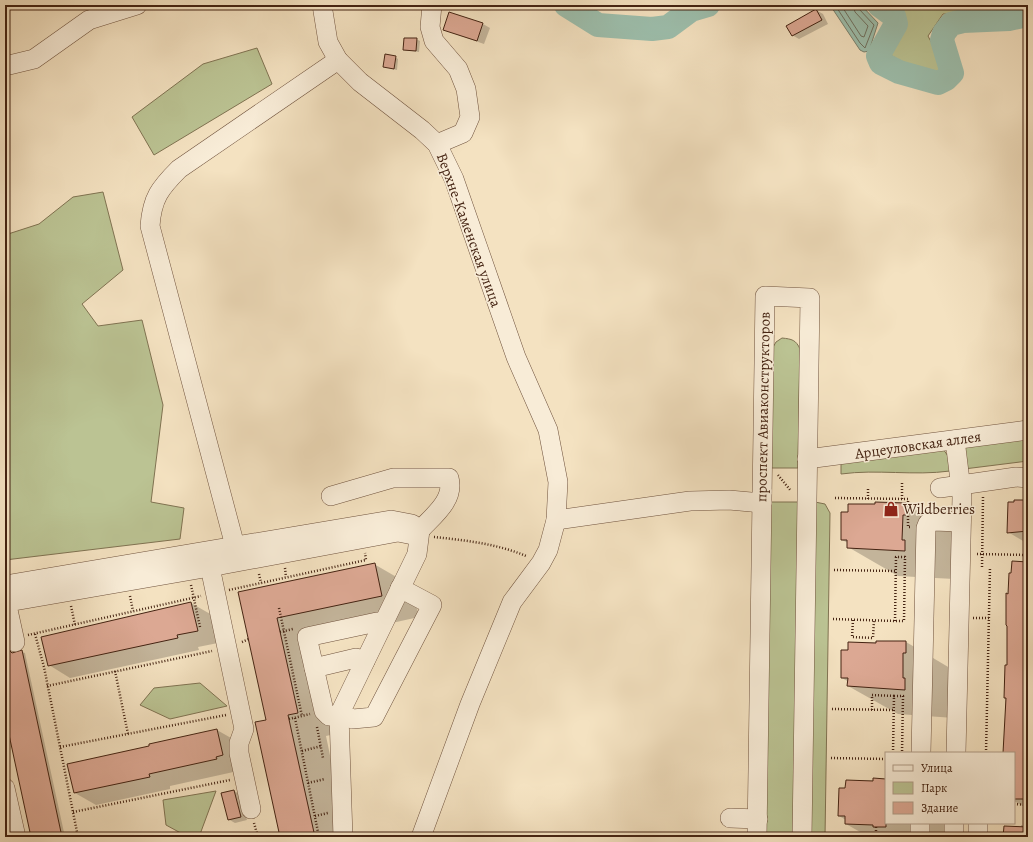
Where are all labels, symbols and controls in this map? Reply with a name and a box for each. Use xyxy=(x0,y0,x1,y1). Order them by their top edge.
street label: Верхне-Каменская улица xyxy=(432,150,506,310)
street label: проспект Авиаконструкторов xyxy=(751,312,775,502)
street label: Арцеуловская аллея xyxy=(853,426,982,464)
place label: Wildberries xyxy=(902,499,975,519)
shop icon: Wildberries xyxy=(882,500,900,518)
legend xyxy=(885,752,1015,824)
text: Улица xyxy=(921,760,953,776)
text: Парк xyxy=(921,780,947,796)
text: Здание xyxy=(921,800,958,816)

